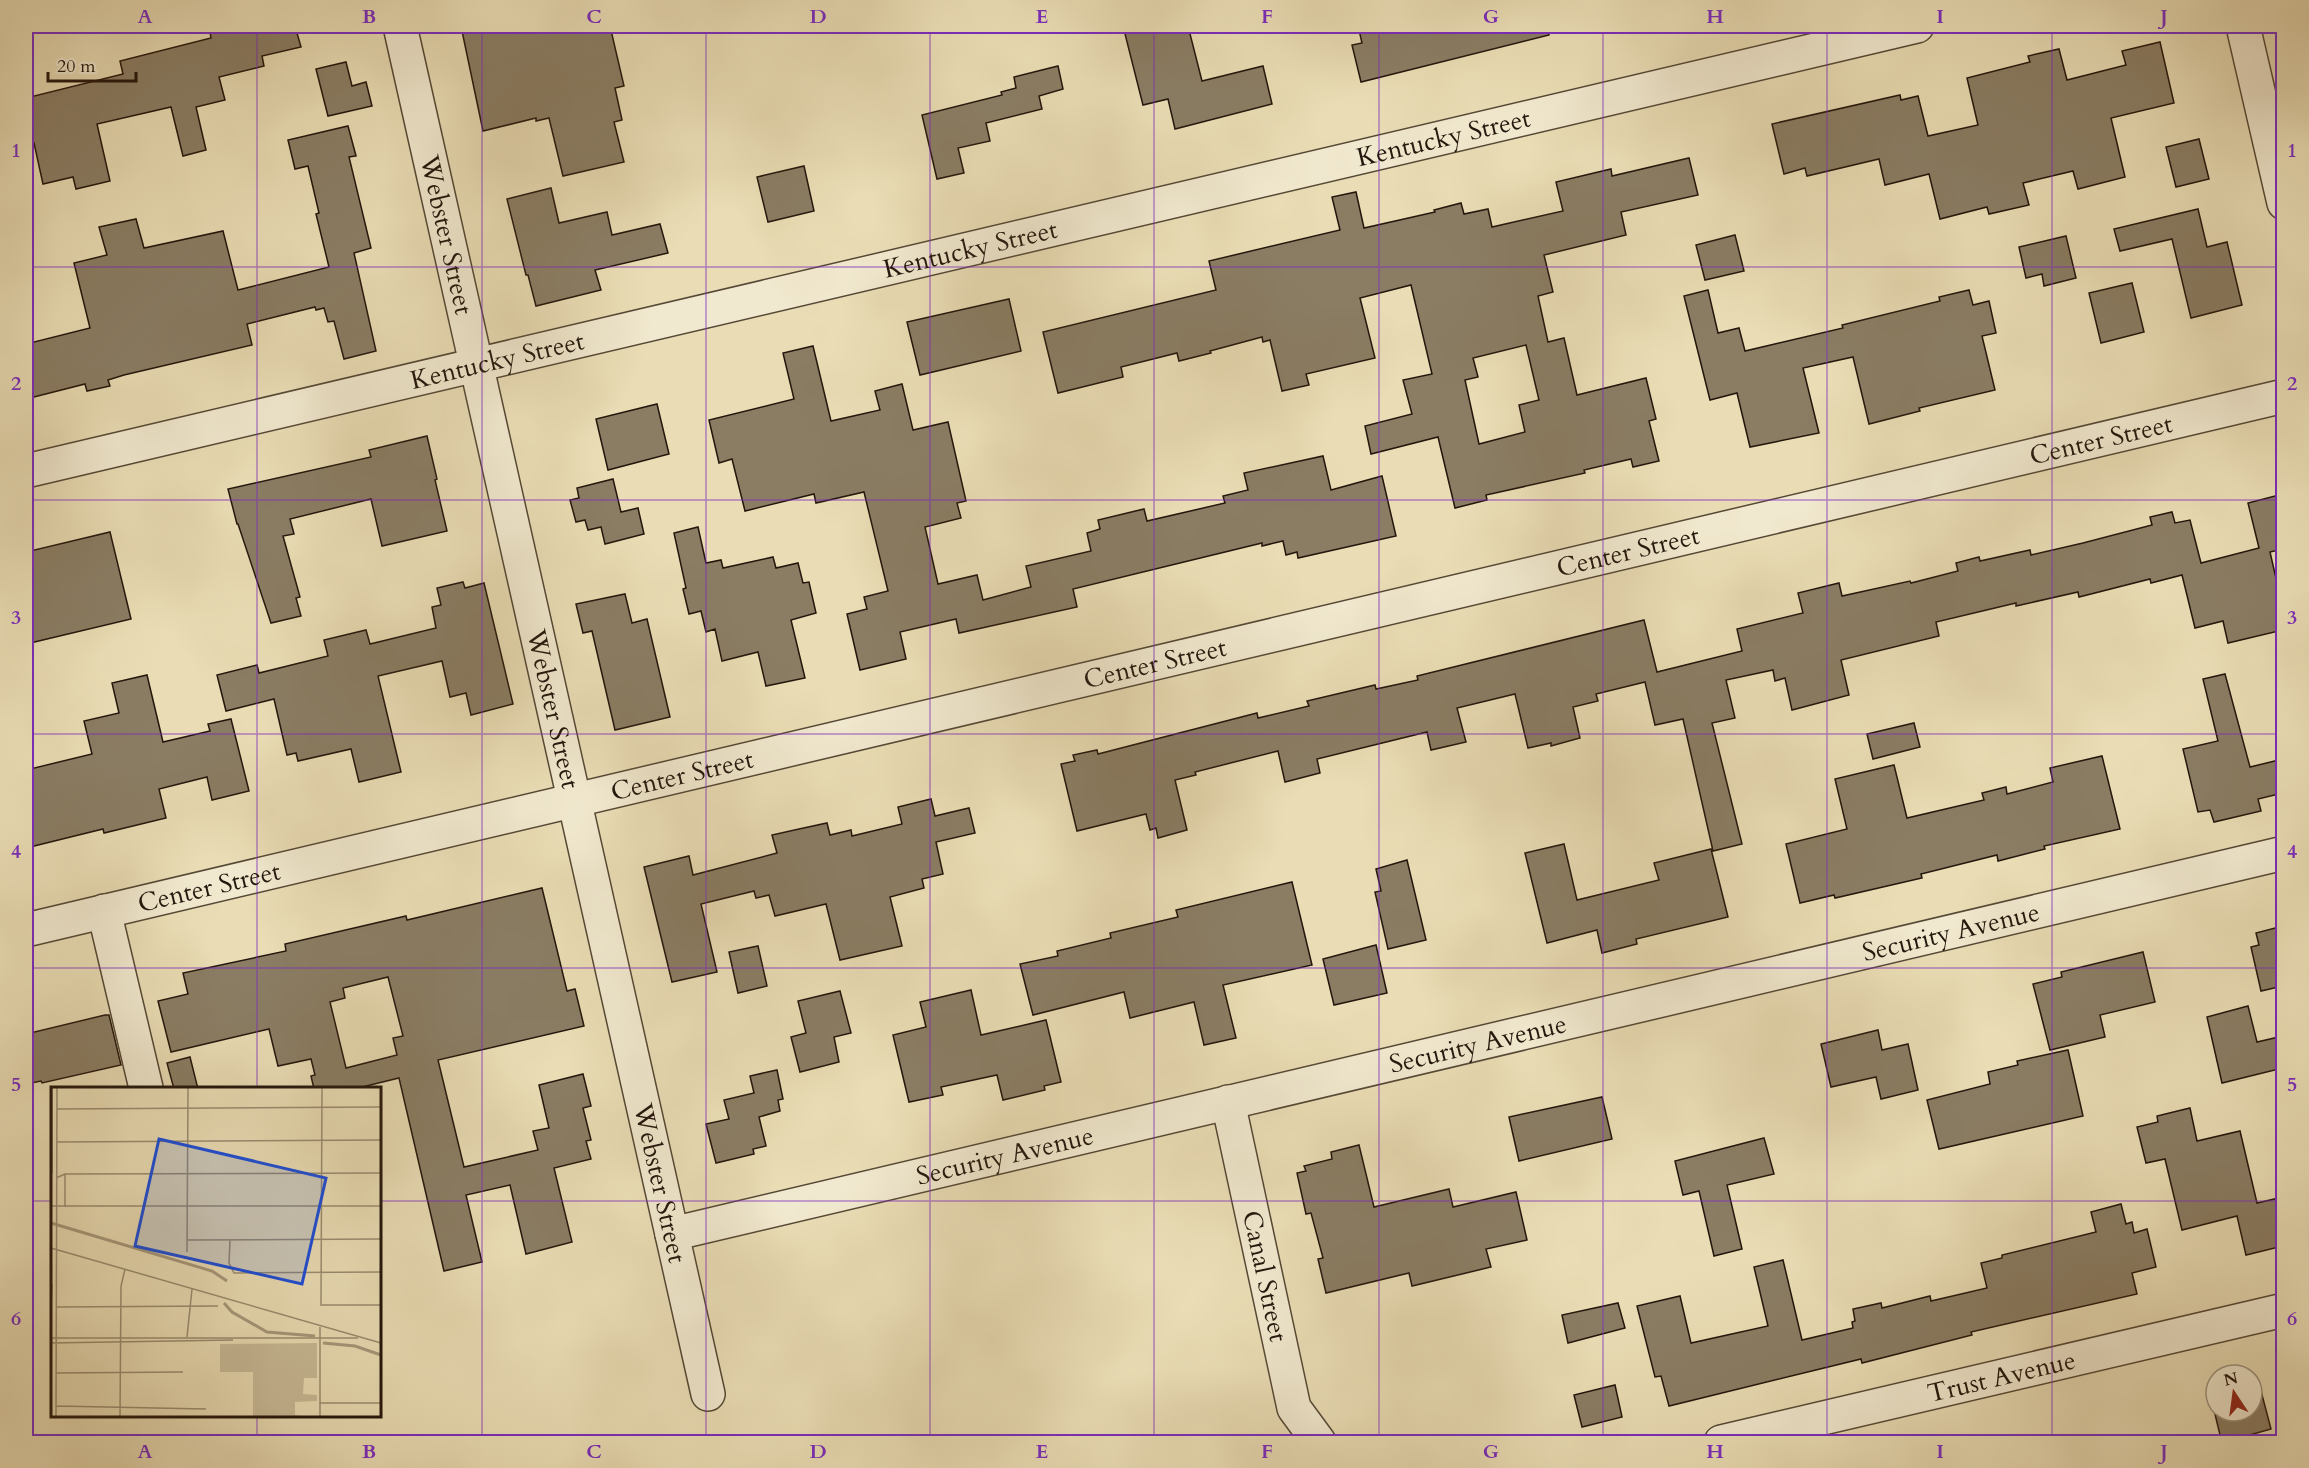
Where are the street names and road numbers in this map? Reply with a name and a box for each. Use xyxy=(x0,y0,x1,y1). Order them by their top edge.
street label: Kentucky Street xyxy=(1353,101,1534,175)
street label: Webster Street xyxy=(411,151,481,318)
street label: Kentucky Street xyxy=(880,212,1061,287)
street label: Kentucky Street xyxy=(407,323,588,398)
street label: Center Street xyxy=(2026,406,2176,474)
street label: Center Street xyxy=(1553,518,1703,585)
street label: Webster Street xyxy=(518,625,588,792)
street label: Center Street xyxy=(1080,630,1230,697)
street label: Center Street xyxy=(607,742,757,809)
street label: Center Street xyxy=(134,853,284,921)
street label: Security Avenue xyxy=(1859,894,2043,970)
street label: Security Avenue xyxy=(1386,1006,1570,1082)
street label: Webster Street xyxy=(625,1099,695,1266)
street label: Security Avenue xyxy=(913,1118,1097,1194)
street label: Canal Street xyxy=(1234,1207,1296,1345)
street label: Trust Avenue xyxy=(1924,1342,2079,1411)

